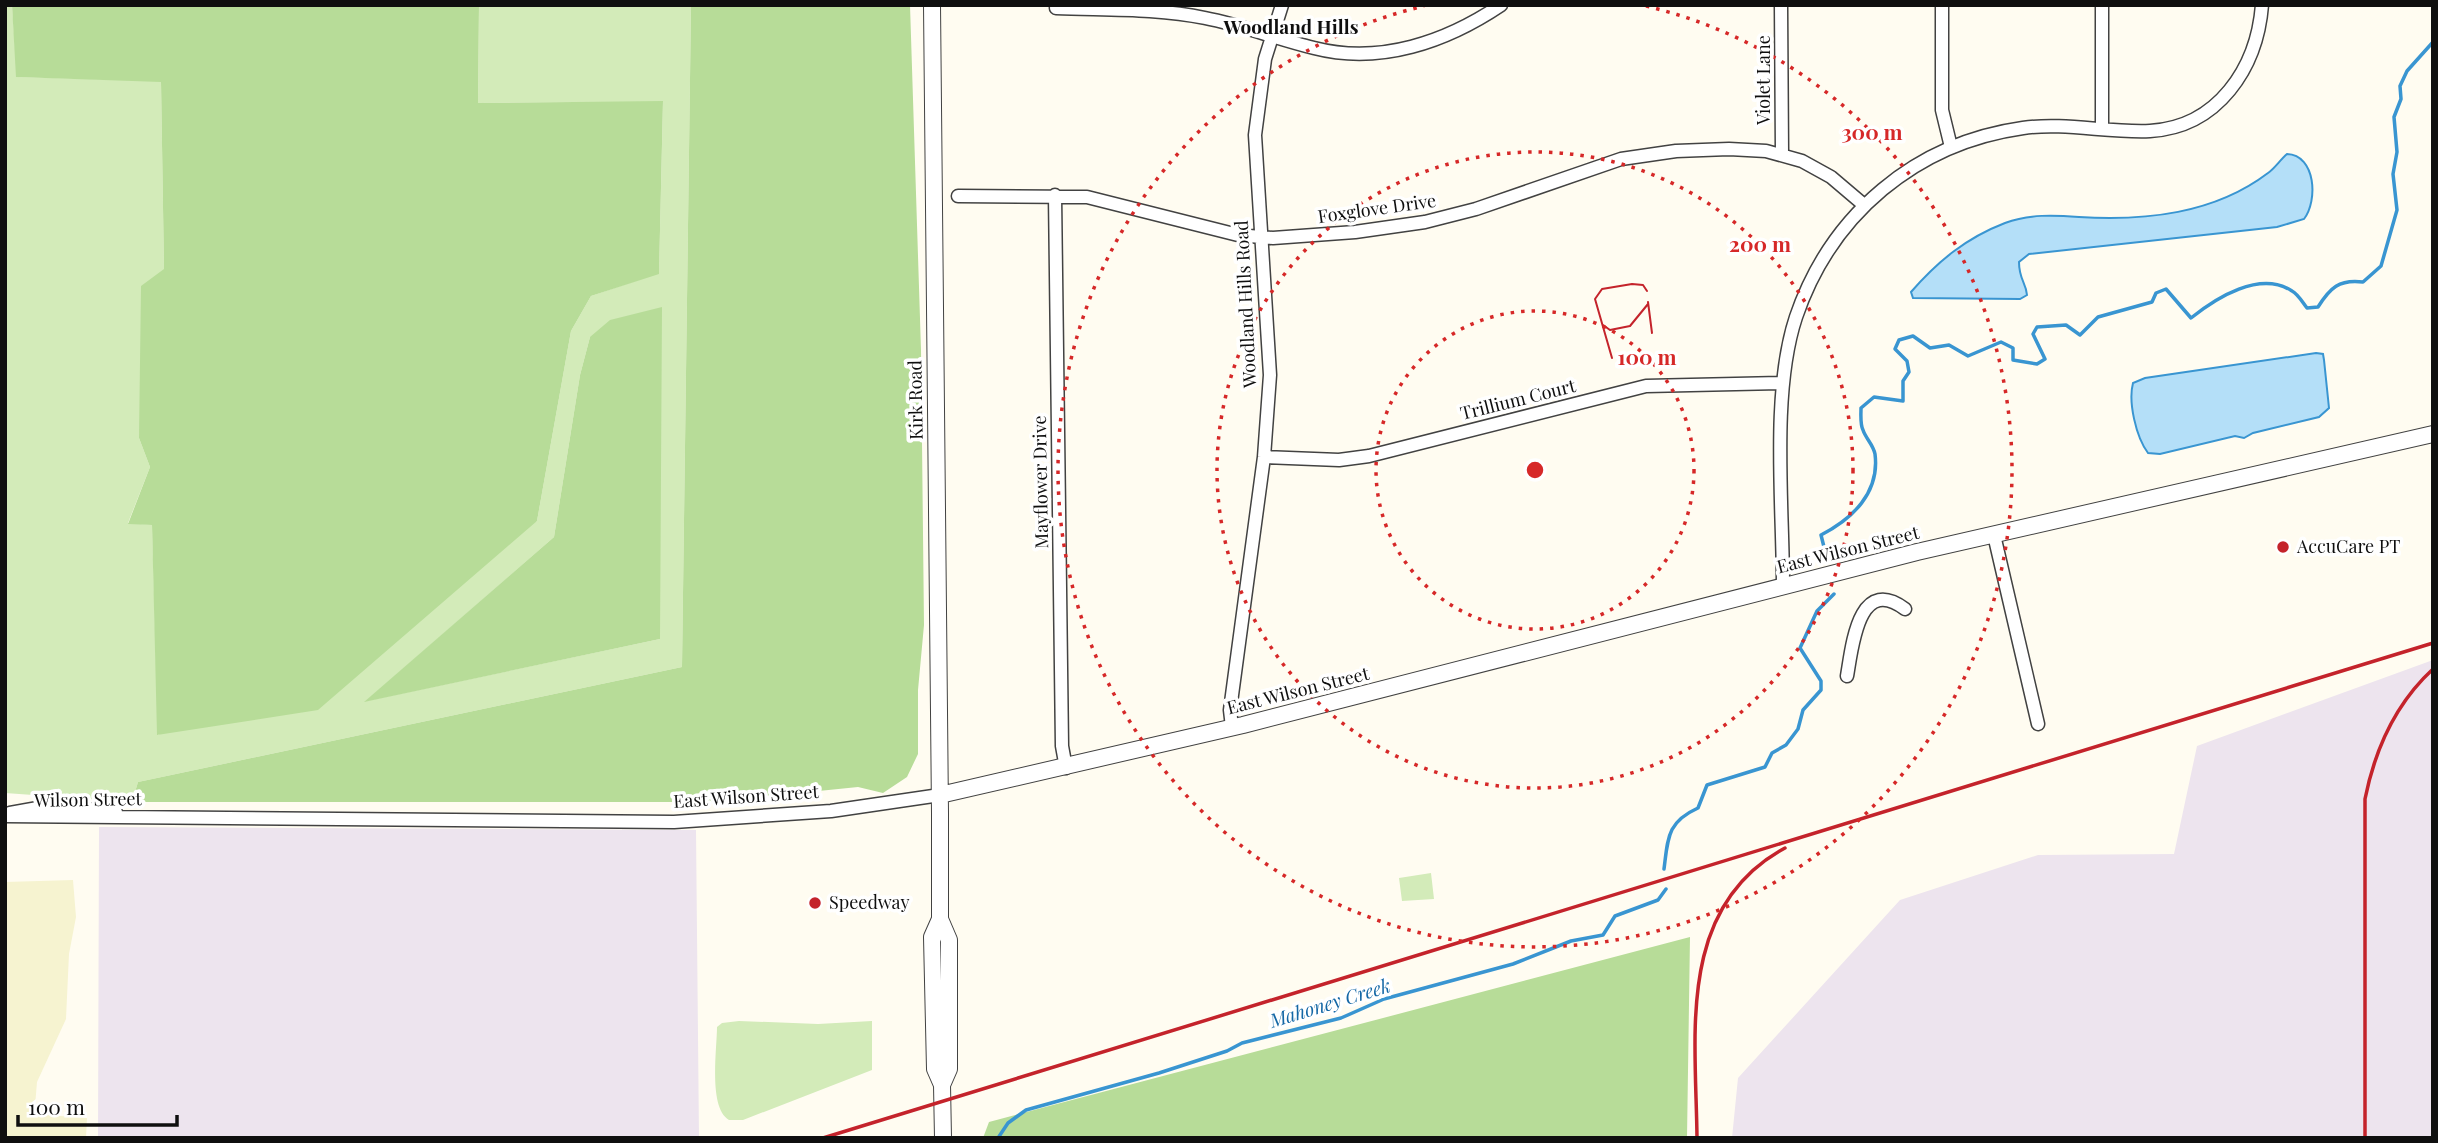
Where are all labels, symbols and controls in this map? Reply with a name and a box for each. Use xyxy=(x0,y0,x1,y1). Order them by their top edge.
district label: Woodland Hills xyxy=(1222,13,1359,39)
street label: Violet Lane xyxy=(1751,35,1775,126)
text: 300 m xyxy=(1841,117,1903,145)
street label: Foxglove Drive xyxy=(1316,188,1438,228)
street label: Woodland Hills Road xyxy=(1229,219,1261,389)
text: 200 m xyxy=(1729,229,1791,257)
text: 100 m xyxy=(1617,342,1677,370)
street label: Kirk Road xyxy=(902,359,928,440)
street label: Trillium Court xyxy=(1458,373,1579,425)
street label: Mayflower Drive xyxy=(1027,415,1053,549)
centre of rings xyxy=(1523,458,1547,482)
street label: East Wilson Street xyxy=(1774,520,1922,578)
place label: AccuCare PT xyxy=(2296,534,2400,558)
marker: AccuCare PT xyxy=(2275,539,2291,555)
street label: East Wilson Street xyxy=(1224,661,1372,719)
street label: East Wilson Street xyxy=(672,779,820,813)
street label: Wilson Street xyxy=(33,786,143,812)
place label: Speedway xyxy=(829,890,910,914)
marker: Speedway xyxy=(807,895,823,911)
water label: Mahoney Creek xyxy=(1265,971,1393,1033)
scale bar xyxy=(18,1084,177,1128)
text: 100 m xyxy=(28,1092,85,1120)

